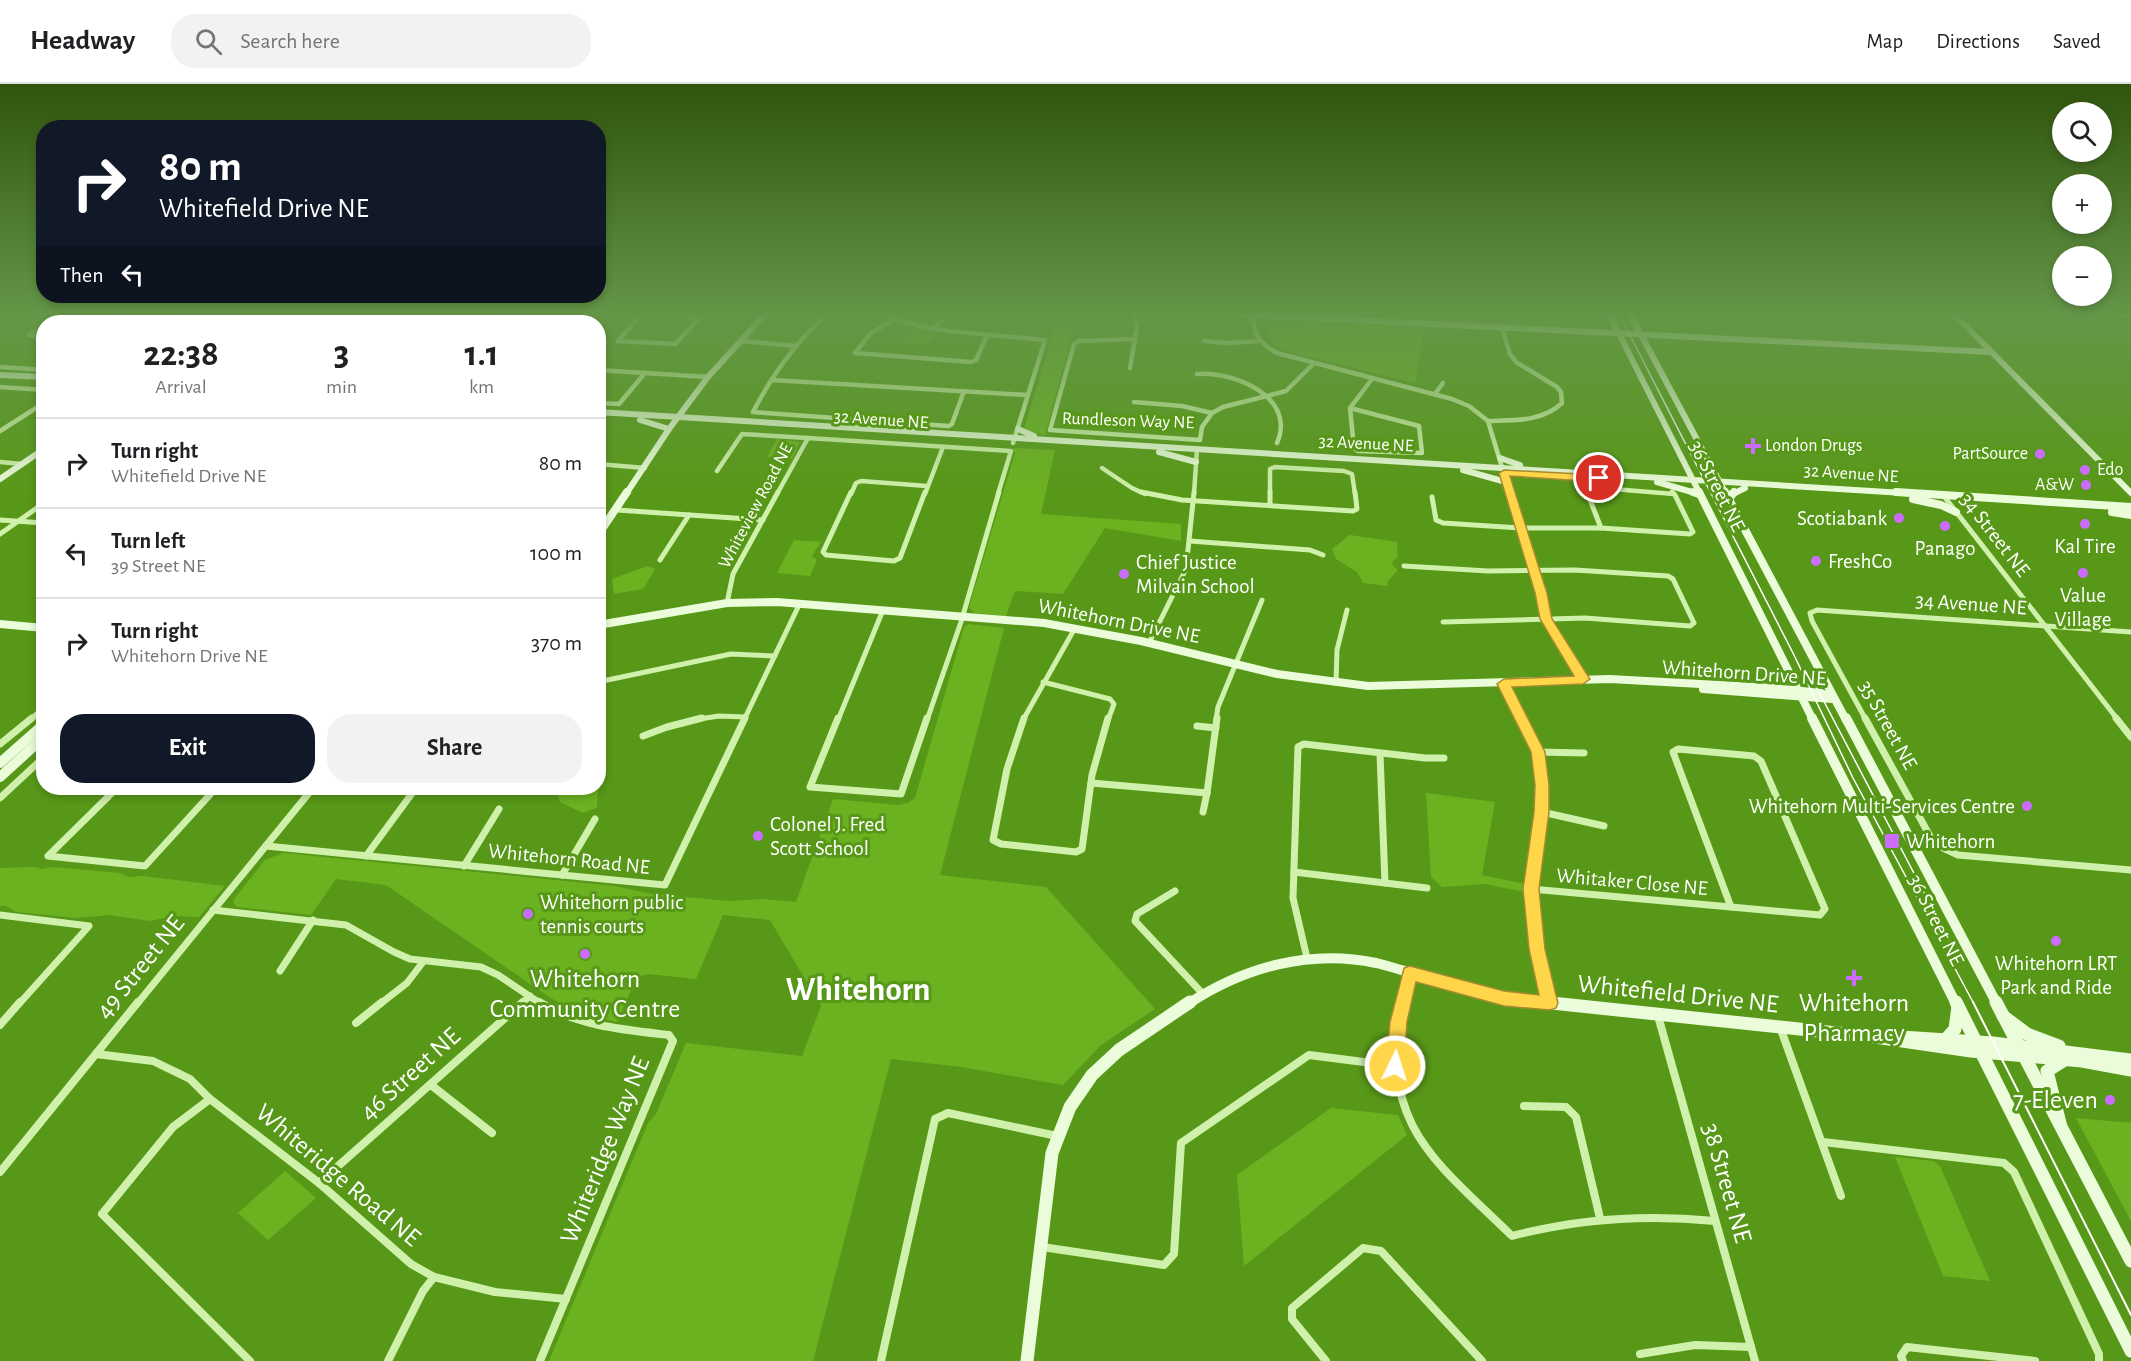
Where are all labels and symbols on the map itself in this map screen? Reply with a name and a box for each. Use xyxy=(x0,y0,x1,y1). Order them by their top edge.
street label: 32 Avenue NE xyxy=(833,408,929,432)
street label: Rundleson Way NE xyxy=(1062,410,1195,432)
street label: 32 Avenue NE xyxy=(1318,433,1414,455)
street label: 36 Street NE xyxy=(1685,437,1749,535)
place label: London Drugs xyxy=(1765,437,1862,455)
marker: London Drugs xyxy=(1746,439,1760,453)
street label: Whiteview Road NE xyxy=(716,440,797,571)
place label: PartSource xyxy=(1952,445,2028,463)
marker: PartSource xyxy=(2033,447,2047,461)
pin xyxy=(1573,452,1624,503)
place label: Edo xyxy=(2097,461,2124,479)
street label: 32 Avenue NE xyxy=(1803,462,1899,486)
marker: Edo xyxy=(2078,463,2092,477)
place label: A&W xyxy=(2035,476,2074,494)
marker: A&W xyxy=(2079,478,2093,492)
street label: 34 Street NE xyxy=(1956,489,2034,581)
place label: Scotiabank xyxy=(1797,508,1887,529)
marker: Scotiabank xyxy=(1892,511,1906,525)
marker: Kal Tire xyxy=(2078,517,2092,531)
marker: Panago xyxy=(1938,519,1952,533)
place label: Kal Tire xyxy=(2054,536,2116,557)
place label: Panago xyxy=(1915,538,1975,559)
place label: FreshCo xyxy=(1828,551,1892,572)
place label: Chief Justice Milvain School xyxy=(1136,552,1255,597)
marker: FreshCo xyxy=(1809,554,1823,568)
marker: Value Village xyxy=(2076,566,2090,580)
marker: Chief Justice Milvain School xyxy=(1117,567,1131,581)
place label: Value Village xyxy=(2055,585,2111,630)
street label: 34 Avenue NE xyxy=(1915,590,2027,618)
street label: Whitehorn Drive NE xyxy=(1036,595,1202,647)
street label: Whitehorn Drive NE xyxy=(1661,657,1827,689)
street label: 35 Street NE xyxy=(1855,677,1921,773)
place label: Whitehorn Multi-Services Centre xyxy=(1749,796,2015,817)
marker: Whitehorn Multi-Services Centre xyxy=(2020,799,2034,813)
place label: Colonel J. Fred Scott School xyxy=(770,814,885,859)
marker: Colonel J. Fred Scott School xyxy=(751,829,765,843)
place label: Whitehorn xyxy=(1906,831,1995,852)
marker: Whitehorn xyxy=(1883,832,1901,850)
street label: Whitehorn Road NE xyxy=(487,840,651,878)
street label: Whitaker Close NE xyxy=(1555,865,1709,899)
street label: 36 Street NE xyxy=(1904,871,1968,969)
place label: Whitehorn public tennis courts xyxy=(540,892,683,937)
marker: Whitehorn public tennis courts xyxy=(521,907,535,921)
street label: 49 Street NE xyxy=(91,910,189,1024)
marker: Whitehorn LRT Park and Ride xyxy=(2049,934,2063,948)
marker: Whitehorn Community Centre xyxy=(578,947,592,961)
place label: Whitehorn LRT Park and Ride xyxy=(1995,953,2117,998)
place label: Whitehorn Community Centre xyxy=(490,966,680,1022)
street label: Whitefield Drive NE xyxy=(1576,971,1780,1017)
marker: Whitehorn Pharmacy xyxy=(1847,971,1861,985)
district label: Whitehorn xyxy=(786,974,930,1007)
place label: Whitehorn Pharmacy xyxy=(1799,990,1909,1046)
street label: 46 Street NE xyxy=(355,1023,465,1125)
position arrow xyxy=(1363,1034,1427,1098)
street label: Whiteridge Way NE xyxy=(556,1053,654,1247)
place label: 7-Eleven xyxy=(2013,1087,2098,1113)
marker: 7-Eleven xyxy=(2103,1093,2117,1107)
street label: Whiteridge Road NE xyxy=(251,1099,425,1251)
street label: 38 Street NE xyxy=(1698,1120,1756,1246)

